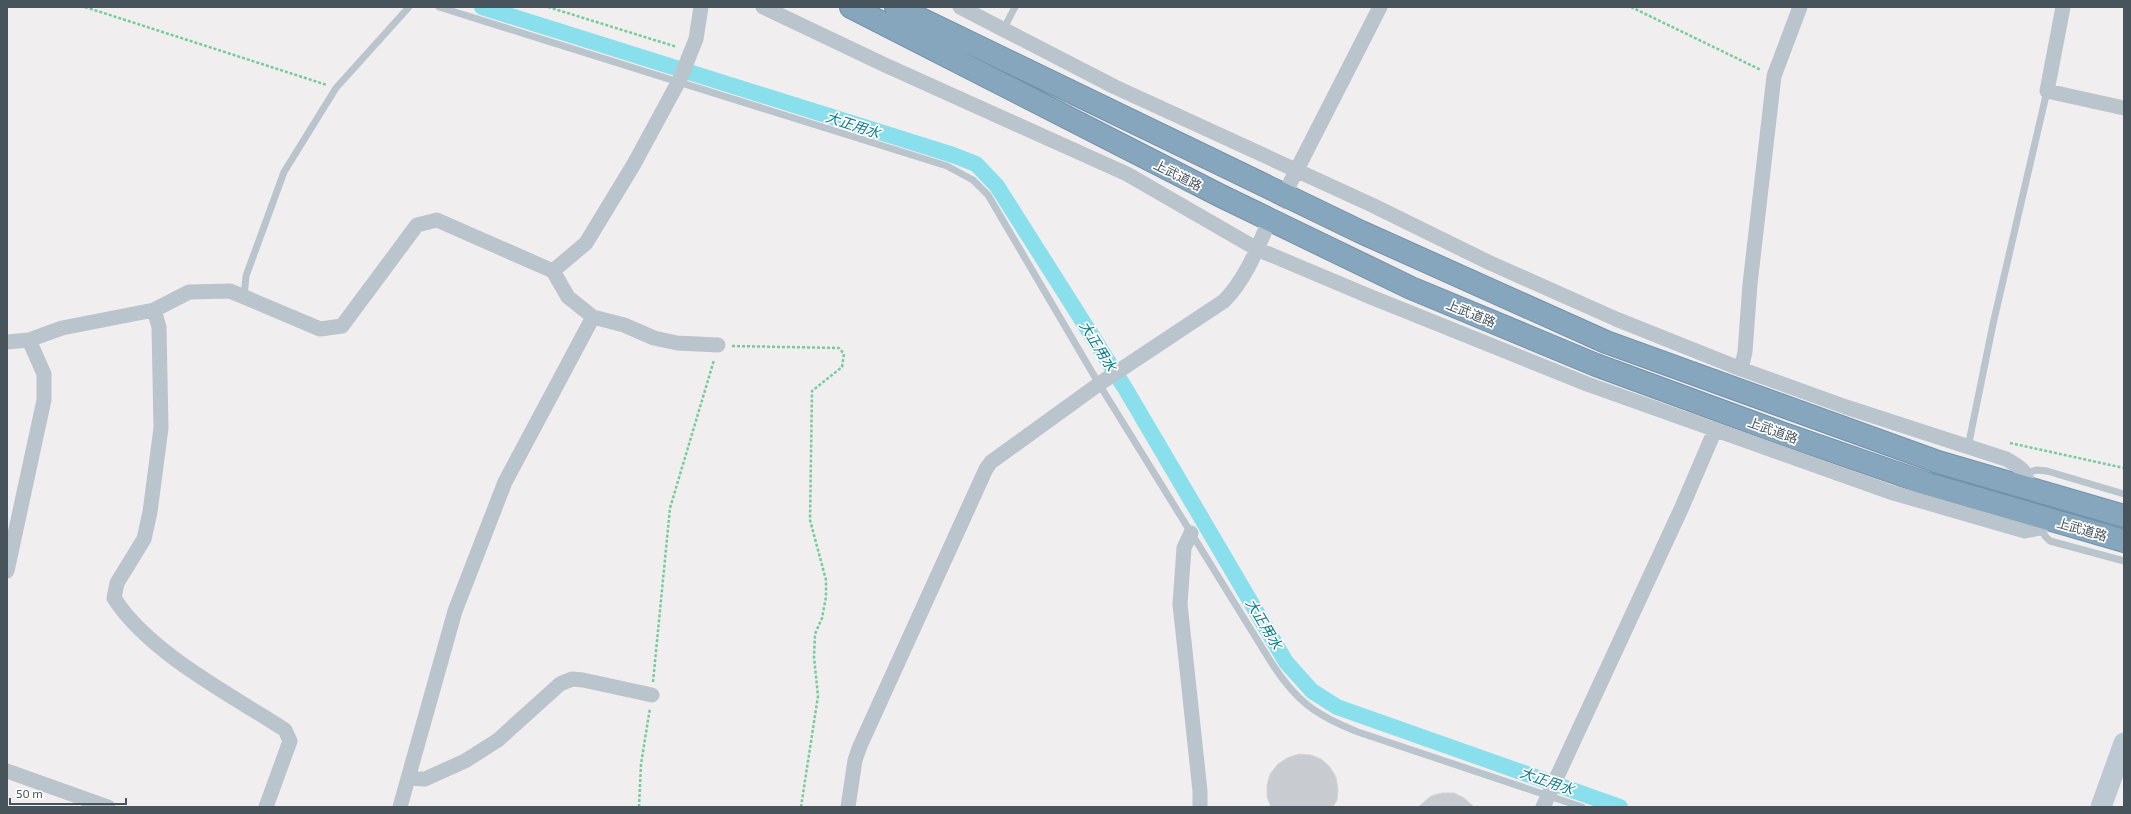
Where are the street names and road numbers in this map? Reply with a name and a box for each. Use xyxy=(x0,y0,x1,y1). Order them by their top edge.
street label: 上武道路 xyxy=(1151,156,1205,194)
street label: 上武道路 xyxy=(1444,296,1498,330)
street label: 上武道路 xyxy=(1746,414,1800,446)
street label: 上武道路 xyxy=(2055,514,2109,544)

